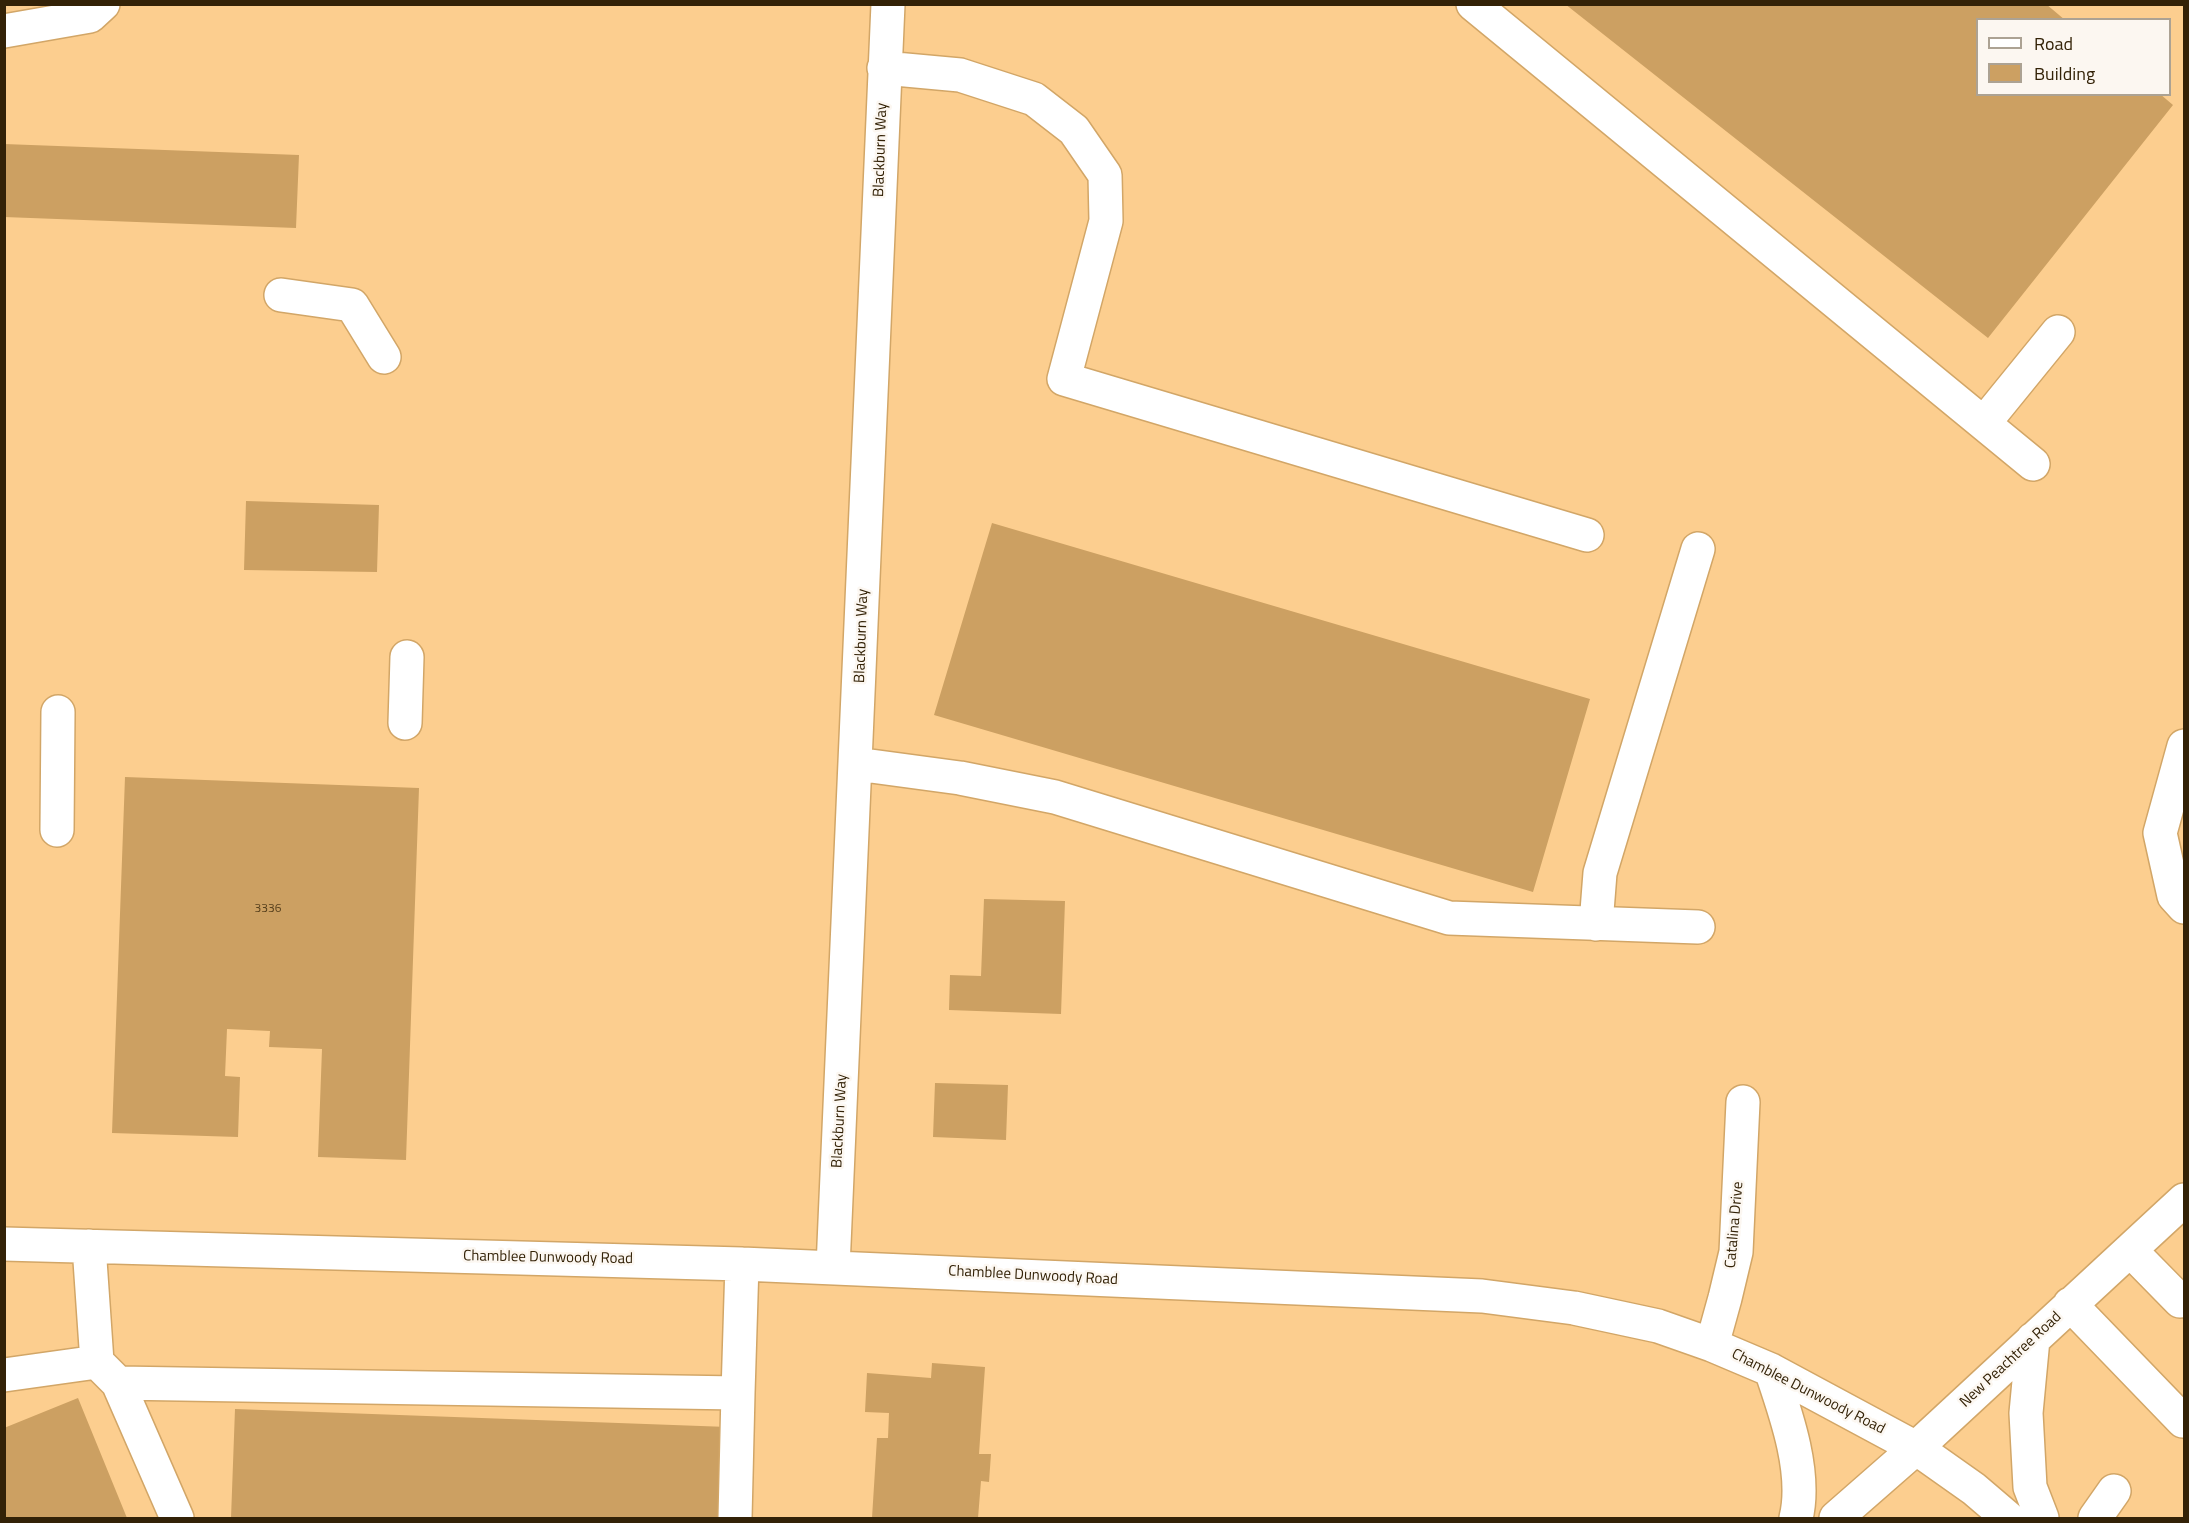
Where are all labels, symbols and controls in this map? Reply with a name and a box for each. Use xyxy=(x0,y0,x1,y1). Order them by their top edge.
legend xyxy=(1976,18,2171,96)
text: Road xyxy=(2034,30,2073,57)
text: Building xyxy=(2034,60,2095,87)
street label: Blackburn Way xyxy=(870,103,892,197)
street label: Blackburn Way xyxy=(851,589,873,683)
house number: 3336 xyxy=(255,902,281,916)
street label: Blackburn Way xyxy=(829,1074,851,1168)
street label: Catalina Drive xyxy=(1722,1181,1748,1269)
street label: Chamblee Dunwoody Road xyxy=(463,1248,633,1268)
street label: Chamblee Dunwoody Road xyxy=(948,1263,1118,1289)
street label: New Peachtree Road xyxy=(1957,1308,2065,1412)
street label: Chamblee Dunwoody Road xyxy=(1728,1345,1888,1439)

